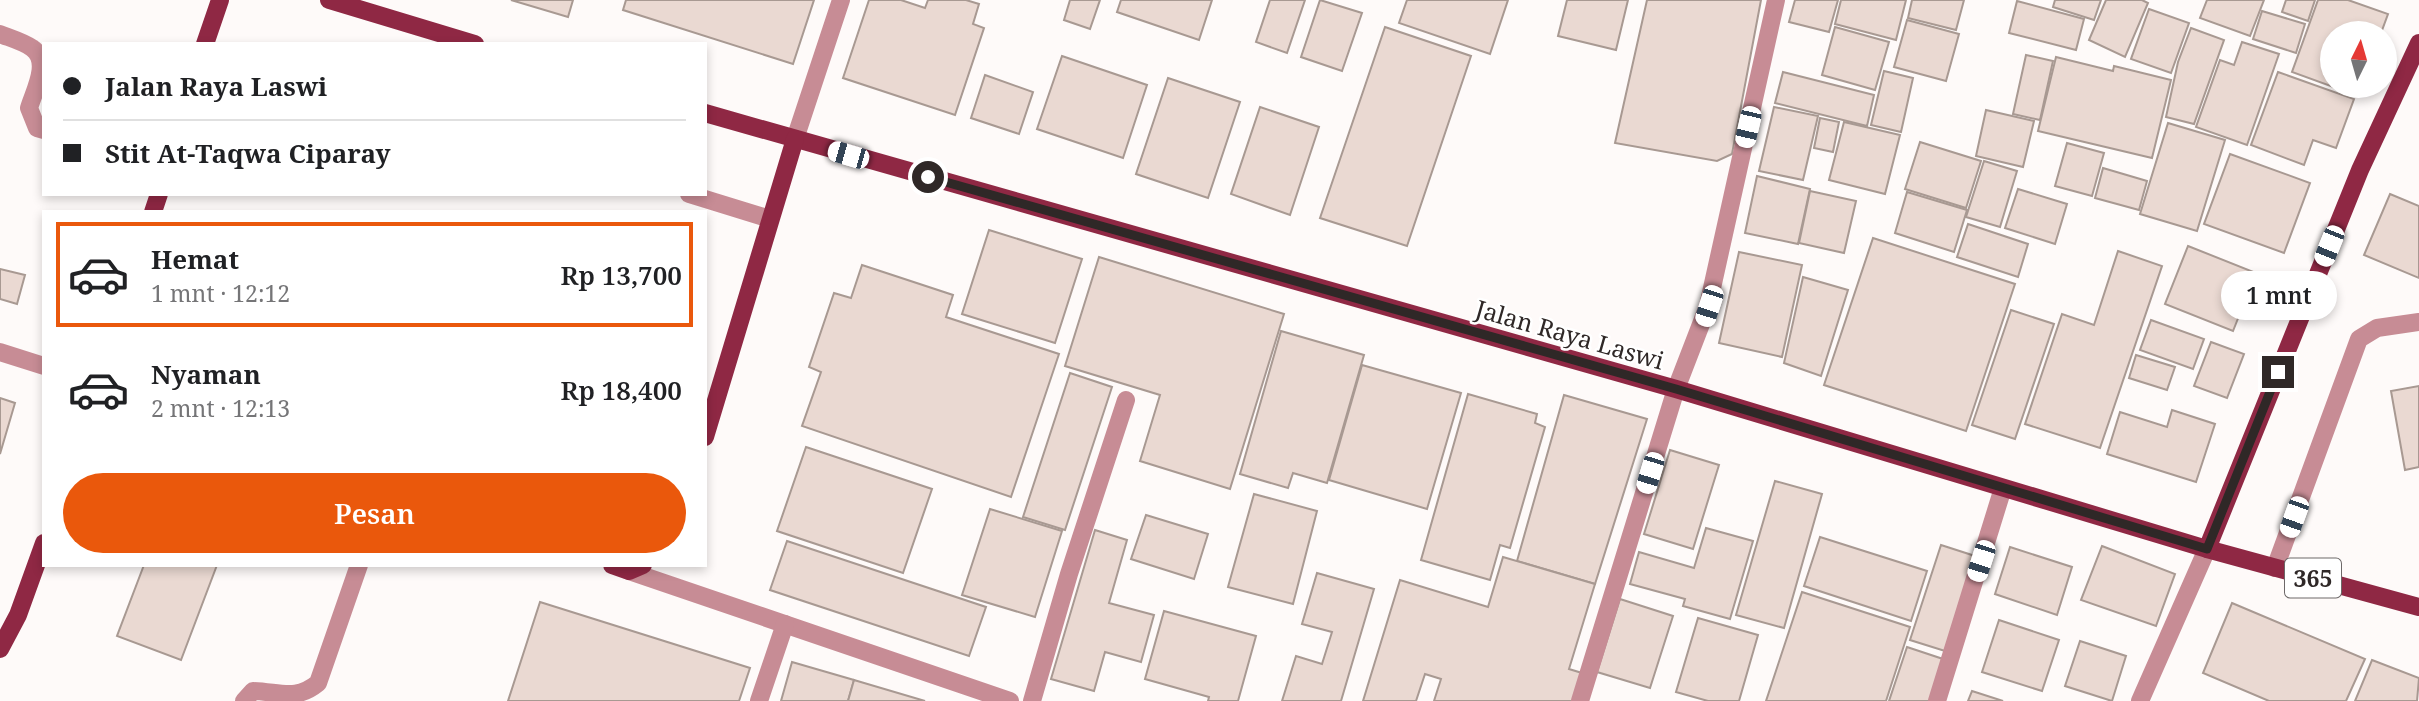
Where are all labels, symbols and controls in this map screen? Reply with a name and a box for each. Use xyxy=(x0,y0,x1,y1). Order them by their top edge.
north arrow xyxy=(2320,21,2398,98)
map controls xyxy=(2320,21,2397,98)
text: Jalan Raya Laswi xyxy=(105,68,327,104)
car xyxy=(1734,104,1763,150)
text: Stit At-Taqwa Ciparay xyxy=(105,135,391,171)
car xyxy=(825,139,872,171)
route start xyxy=(912,161,944,193)
car xyxy=(2312,223,2347,269)
text: Hemat xyxy=(151,241,239,277)
icon: car xyxy=(67,243,130,306)
text: Rp 13,700 xyxy=(560,257,682,293)
callout: 1 mnt xyxy=(2220,270,2336,320)
text: 1 mnt · 12:12 xyxy=(151,277,290,309)
text: 1 mnt xyxy=(2246,279,2312,311)
car xyxy=(1693,283,1726,329)
street label: Jalan Raya Laswi xyxy=(1471,291,1668,377)
text: Nyaman xyxy=(151,356,261,392)
route end xyxy=(2262,356,2294,388)
icon: car xyxy=(67,358,130,421)
text: Rp 18,400 xyxy=(560,372,682,408)
text: 2 mnt · 12:13 xyxy=(151,392,290,424)
car xyxy=(1634,450,1667,496)
button: Pesan xyxy=(63,473,686,553)
car xyxy=(2277,494,2312,540)
car xyxy=(1965,538,1998,584)
road number: 365 xyxy=(2285,558,2341,598)

